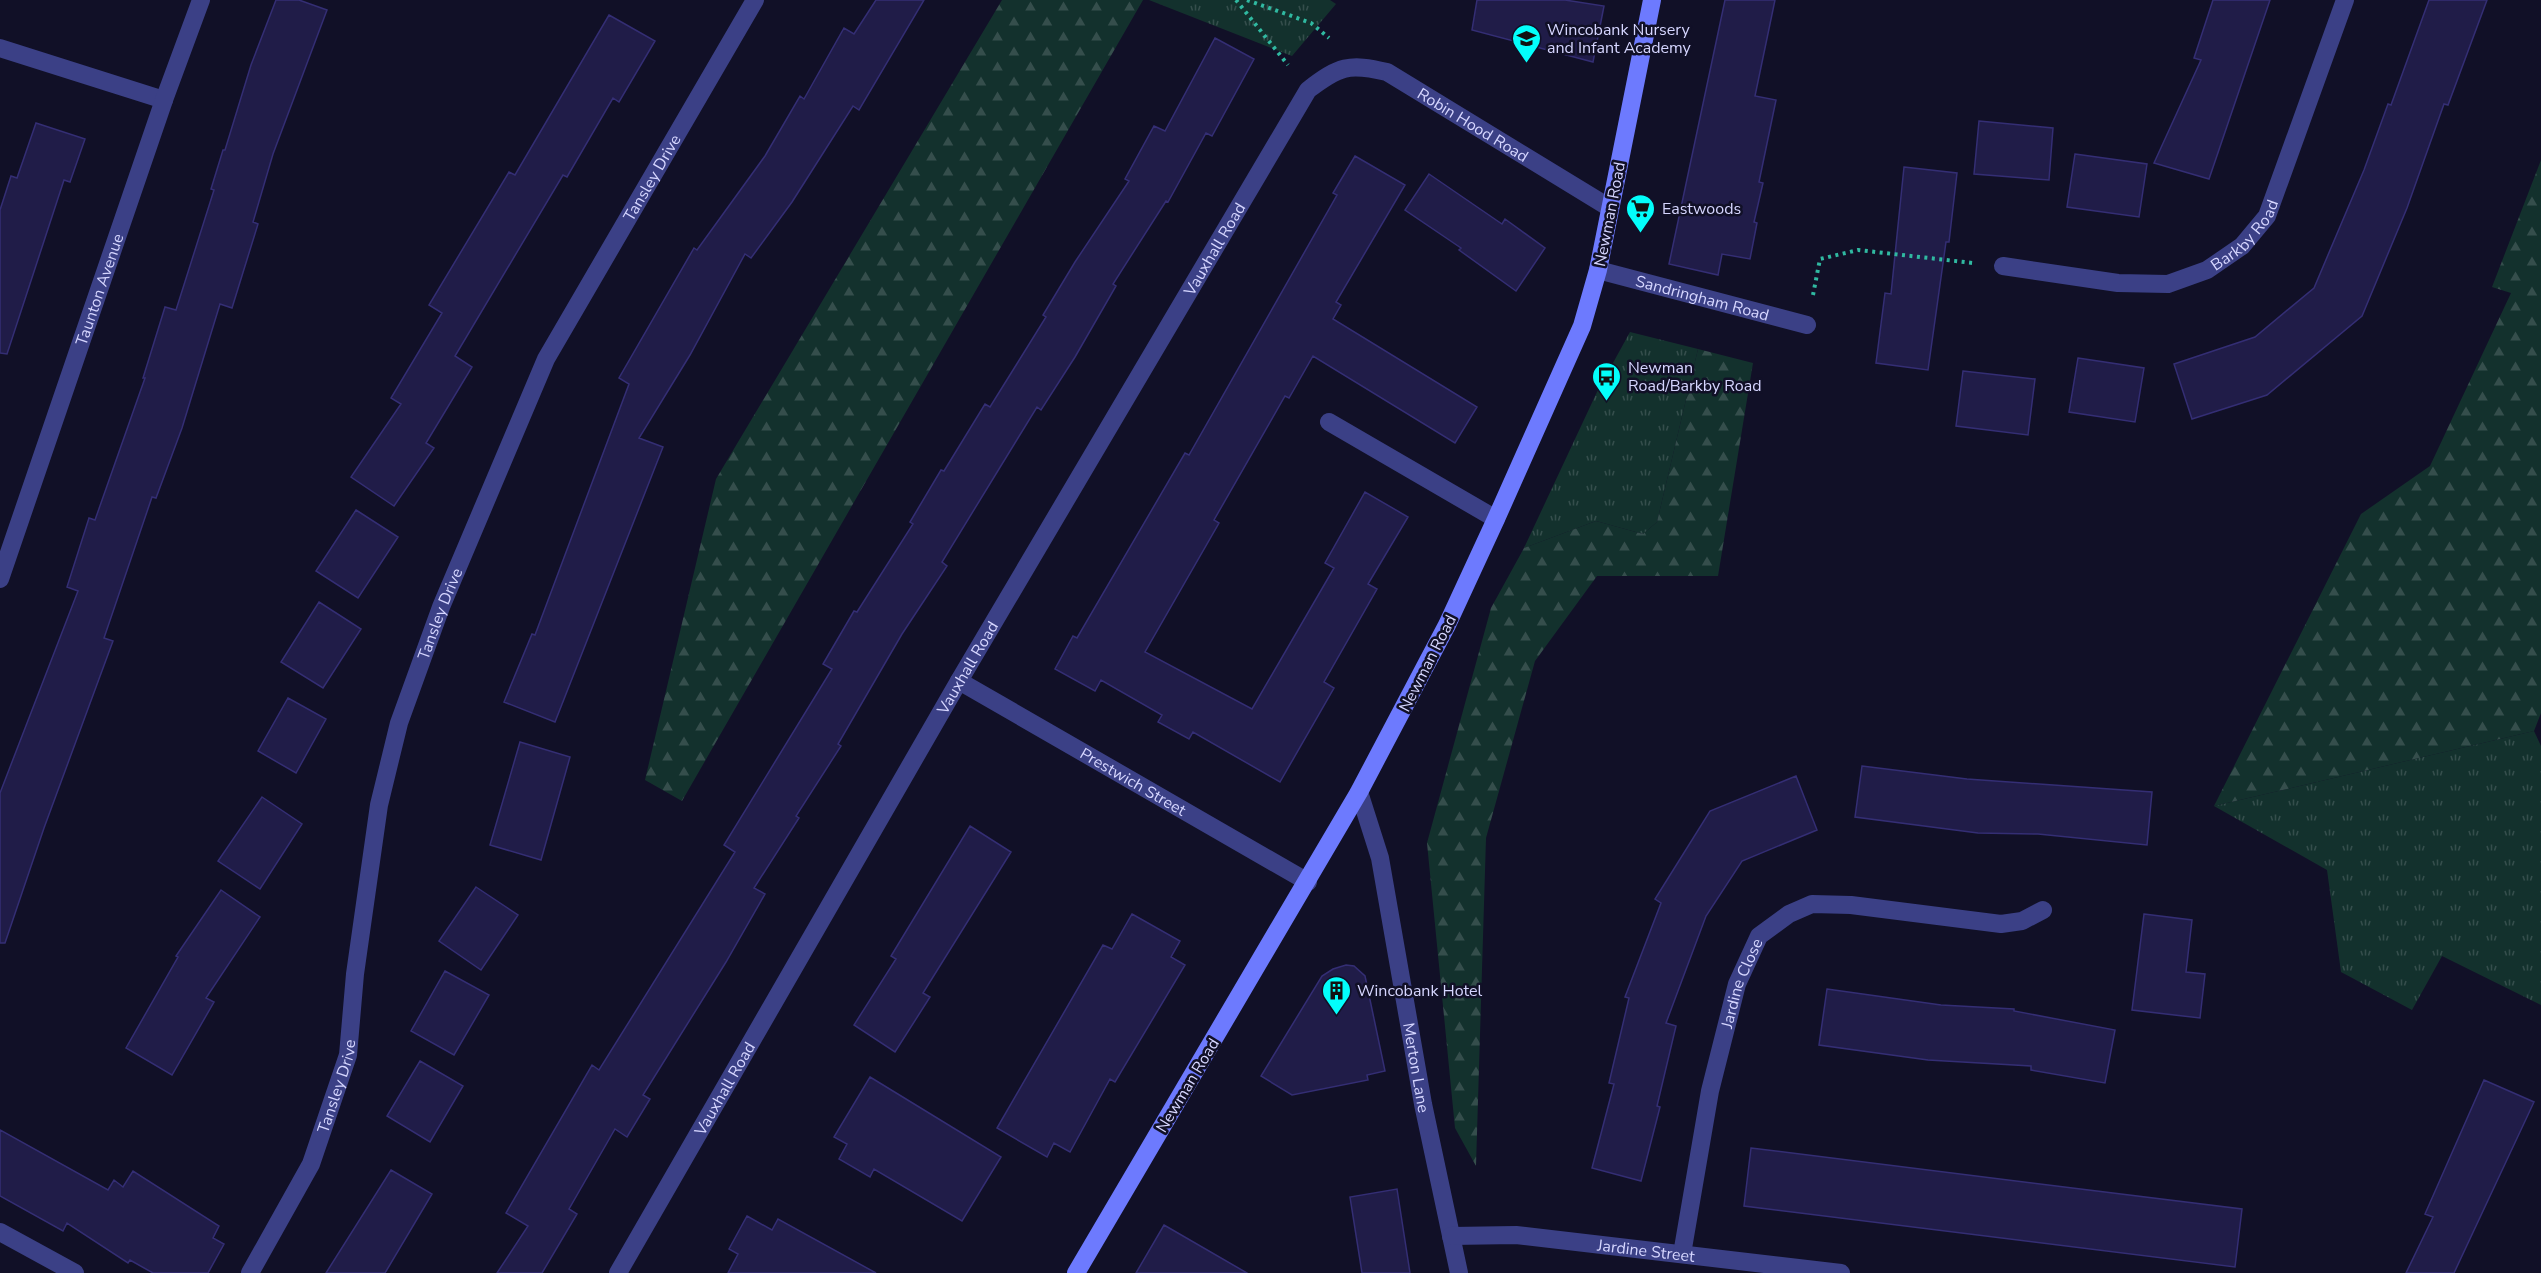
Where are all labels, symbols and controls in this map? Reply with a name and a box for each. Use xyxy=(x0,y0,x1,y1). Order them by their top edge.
place label: Wincobank Nursery and Infant Academy xyxy=(1547,19,1692,59)
school or university icon: Wincobank Nursery and Infant Academy xyxy=(1510,22,1542,64)
street label: Robin Hood Road xyxy=(1413,83,1532,168)
street label: Tansley Drive xyxy=(619,131,686,226)
street label: Newman Road xyxy=(1589,160,1631,268)
supermarket icon: Eastwoods xyxy=(1625,192,1657,234)
street label: Barkby Road xyxy=(2207,197,2284,276)
place label: Eastwoods xyxy=(1662,198,1741,220)
street label: Vauxhall Road xyxy=(1178,199,1251,301)
street label: Taunton Avenue xyxy=(71,231,129,349)
street label: Sandringham Road xyxy=(1633,270,1771,327)
place label: Newman Road/Barkby Road xyxy=(1628,357,1762,397)
bus stop icon: Newman Road/Barkby Road xyxy=(1591,360,1623,402)
street label: Tansley Drive xyxy=(413,565,468,663)
street label: Newman Road xyxy=(1394,611,1462,716)
street label: Vauxhall Road xyxy=(932,617,1004,719)
street label: Prestwich Street xyxy=(1076,743,1190,822)
street label: Jardine Close xyxy=(1716,935,1769,1032)
building icon: Wincobank Hotel xyxy=(1320,974,1352,1016)
place label: Wincobank Hotel xyxy=(1357,980,1483,1002)
street label: Merton Lane xyxy=(1397,1021,1435,1115)
street label: Newman Road xyxy=(1151,1034,1225,1137)
street label: Vauxhall Road xyxy=(689,1038,761,1141)
street label: Tansley Drive xyxy=(312,1039,361,1136)
street label: Jardine Street xyxy=(1595,1234,1696,1268)

